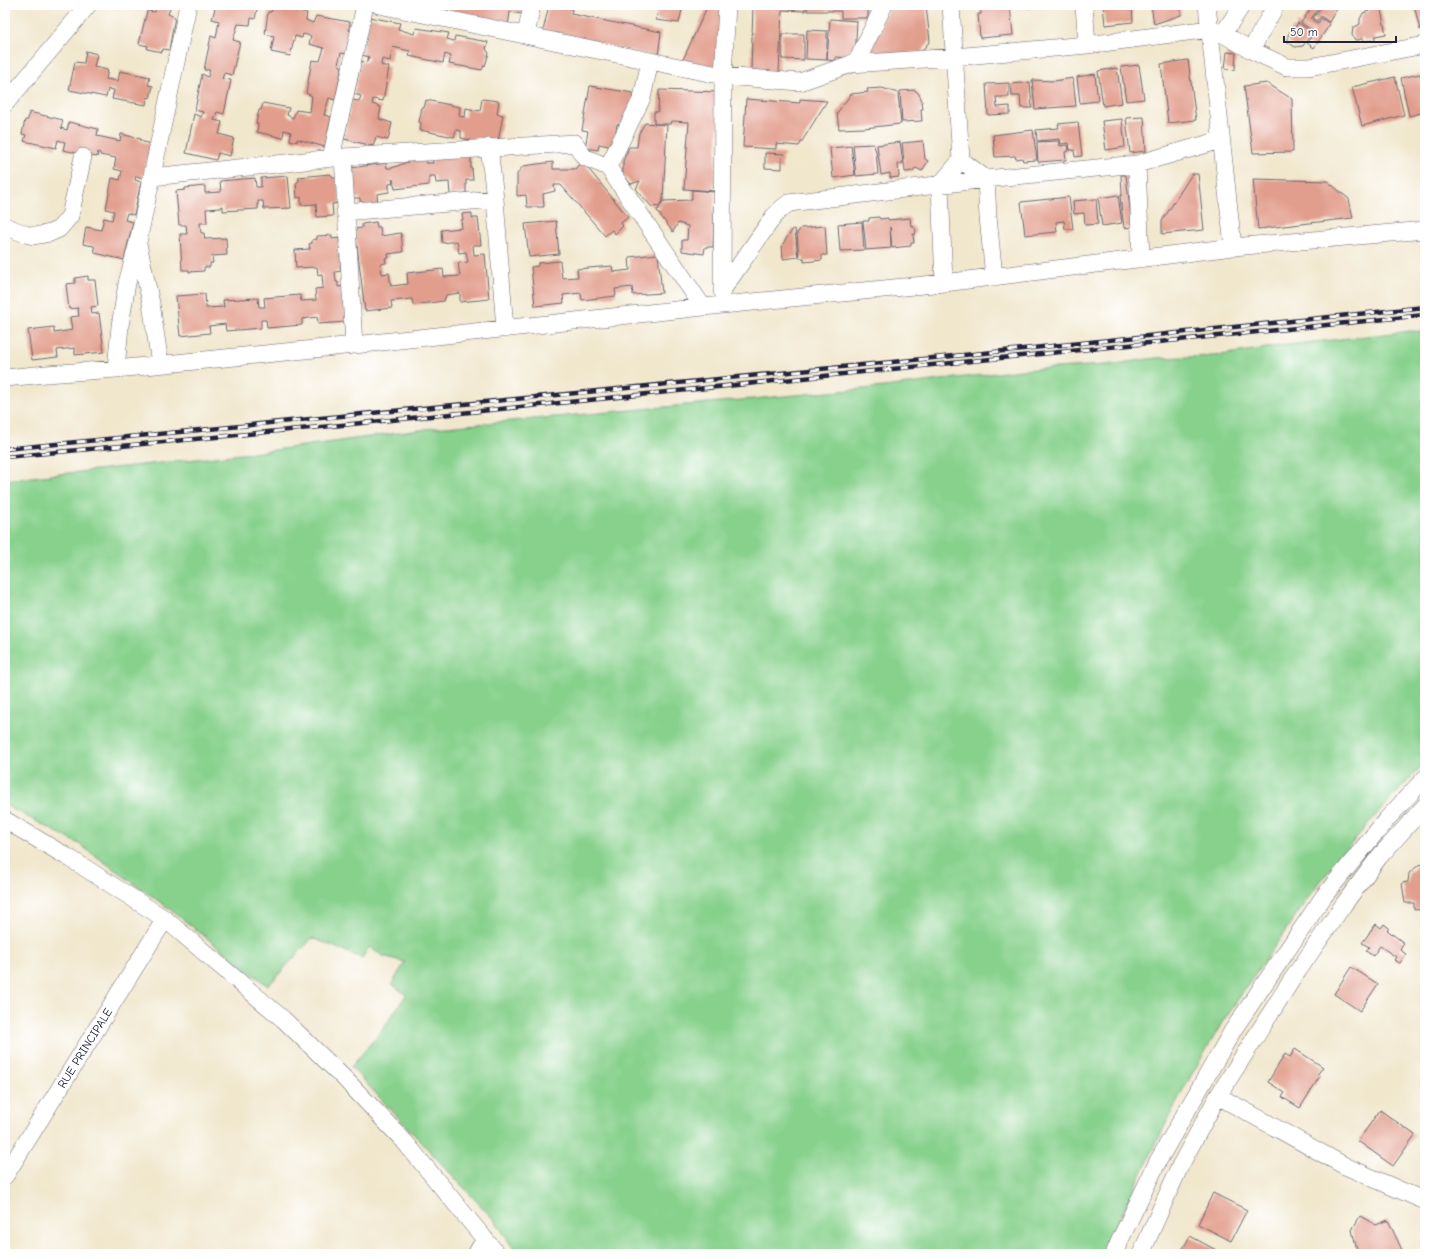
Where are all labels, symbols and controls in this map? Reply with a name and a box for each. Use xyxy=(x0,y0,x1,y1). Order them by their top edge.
scale bar xyxy=(1284,18,1396,44)
text: 50 m xyxy=(1290,25,1318,39)
street label: RUE PRINCIPALE xyxy=(55,1005,115,1091)

